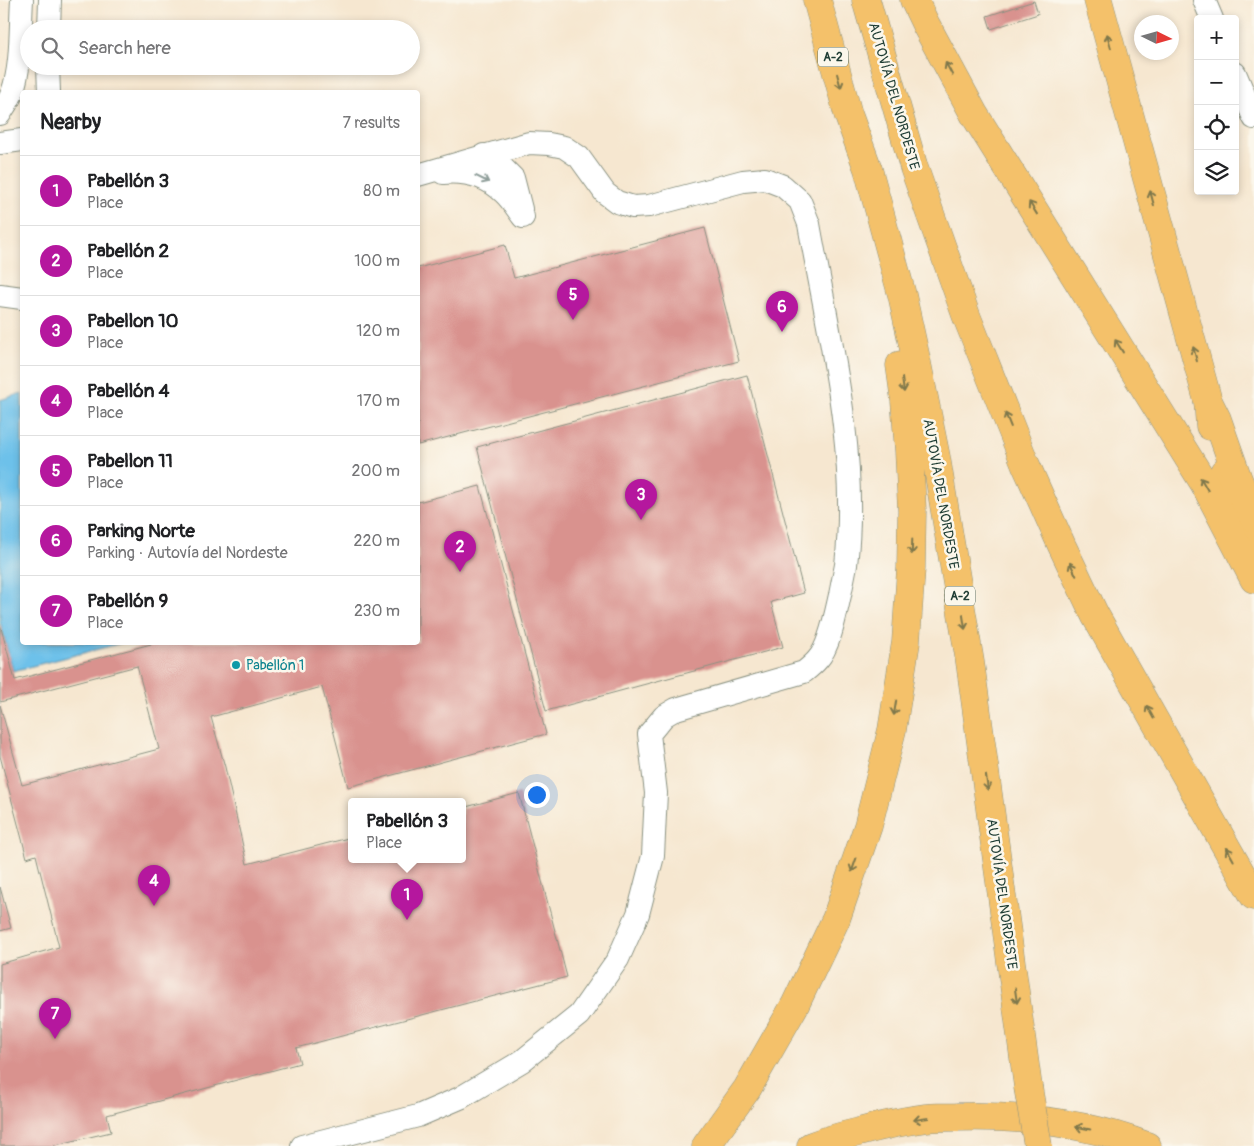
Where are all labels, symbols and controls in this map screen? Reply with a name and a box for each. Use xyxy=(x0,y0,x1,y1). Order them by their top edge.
north arrow xyxy=(1134,15,1179,60)
map controls xyxy=(1194,15,1239,195)
button: + xyxy=(1194,15,1239,60)
search box xyxy=(20,20,420,75)
street label: AUTOVÍA DEL NORDESTE xyxy=(865,20,924,172)
one-way arrow xyxy=(1104,33,1113,49)
icon: search xyxy=(38,34,66,62)
text: Search here xyxy=(78,36,171,60)
road number: A-2 xyxy=(818,48,848,66)
button: − xyxy=(1194,60,1239,105)
one-way arrow xyxy=(944,62,953,77)
one-way arrow xyxy=(835,72,845,88)
button: locate xyxy=(1194,105,1239,150)
text: Nearby xyxy=(40,109,101,136)
text: 7 results xyxy=(342,113,400,133)
button: layers xyxy=(1194,150,1239,195)
text: Pabellón 3 xyxy=(87,169,169,193)
one-way arrow xyxy=(475,174,490,184)
text: 1 xyxy=(53,181,59,201)
text: 80 m xyxy=(363,181,400,201)
one-way arrow xyxy=(1147,190,1156,206)
text: Place xyxy=(87,193,123,213)
one-way arrow xyxy=(1028,202,1038,216)
text: Pabellón 2 xyxy=(87,239,169,263)
text: 2 xyxy=(52,251,60,271)
text: 100 m xyxy=(354,251,400,271)
text: Place xyxy=(87,263,123,283)
pin: 5 xyxy=(557,279,589,320)
pin: 6 xyxy=(766,291,798,332)
text: Pabellon 10 xyxy=(87,309,179,333)
text: 3 xyxy=(52,321,60,341)
text: 120 m xyxy=(356,321,400,341)
text: Place xyxy=(87,333,123,353)
one-way arrow xyxy=(1113,340,1123,354)
one-way arrow xyxy=(1189,347,1199,363)
one-way arrow xyxy=(898,376,908,392)
text: Pabellón 4 xyxy=(87,379,170,403)
text: 4 xyxy=(51,391,61,411)
text: 170 m xyxy=(357,391,400,411)
text: Place xyxy=(87,403,123,423)
one-way arrow xyxy=(1003,413,1013,428)
street label: AUTOVÍA DEL NORDESTE xyxy=(919,417,964,570)
text: Pabellon 11 xyxy=(87,449,173,473)
text: 5 xyxy=(52,461,60,481)
text: 200 m xyxy=(352,461,400,481)
text: Place xyxy=(87,473,123,493)
one-way arrow xyxy=(1199,477,1209,492)
pin: 3 xyxy=(625,479,657,520)
text: Parking Norte xyxy=(87,519,195,543)
text: 6 xyxy=(51,531,61,551)
text: 220 m xyxy=(354,531,400,551)
pin: 2 xyxy=(444,531,476,572)
one-way arrow xyxy=(907,539,916,555)
text: Parking · Autovía del Nordeste xyxy=(87,543,288,563)
one-way arrow xyxy=(1068,562,1078,577)
road number: A-2 xyxy=(945,586,975,606)
text: Pabellón 9 xyxy=(87,589,168,613)
text: 7 xyxy=(52,601,60,621)
text: 230 m xyxy=(354,601,400,621)
text: Place xyxy=(87,613,123,633)
one-way arrow xyxy=(959,614,969,630)
place label: Pabellón 1 xyxy=(246,657,304,674)
marker: Pabellón 1 xyxy=(230,659,242,671)
one-way arrow xyxy=(890,700,900,716)
one-way arrow xyxy=(1145,706,1155,720)
one-way arrow xyxy=(983,774,993,790)
your location xyxy=(524,782,550,808)
popup xyxy=(348,798,466,863)
text: Pabellón 3 xyxy=(366,809,448,833)
street label: AUTOVÍA DEL NORDESTE xyxy=(983,817,1022,971)
text: Place xyxy=(366,833,402,853)
one-way arrow xyxy=(1225,846,1235,861)
one-way arrow xyxy=(849,857,858,873)
pin: 4 xyxy=(138,865,170,906)
pin: 1 xyxy=(391,879,423,920)
one-way arrow xyxy=(1011,987,1021,1003)
pin: 7 xyxy=(39,998,71,1039)
one-way arrow xyxy=(914,1114,930,1124)
one-way arrow xyxy=(1076,1122,1092,1132)

